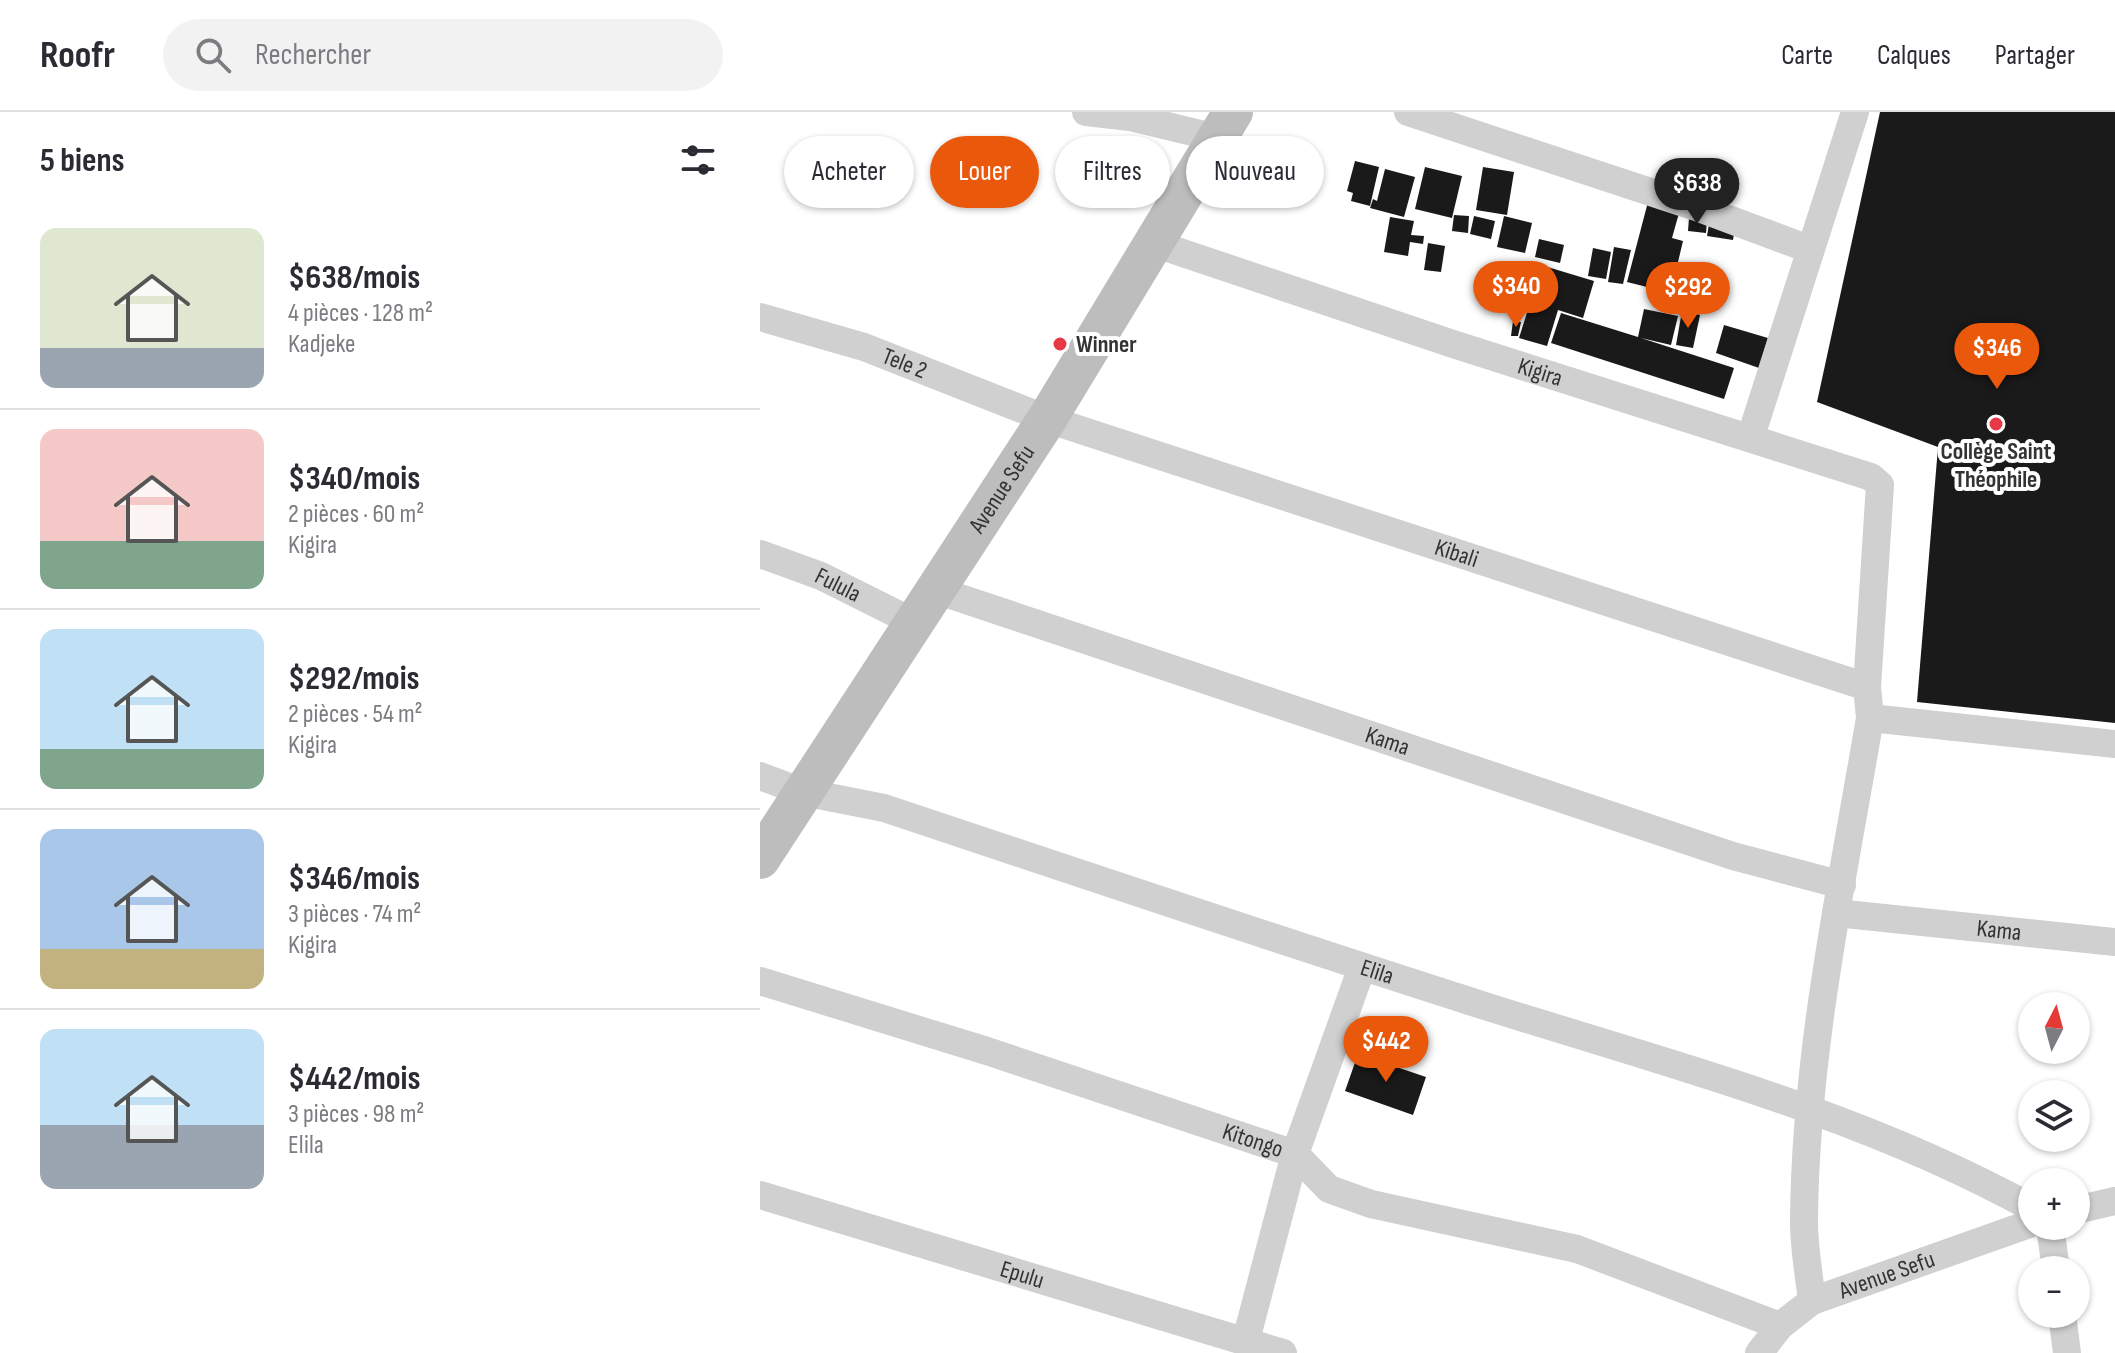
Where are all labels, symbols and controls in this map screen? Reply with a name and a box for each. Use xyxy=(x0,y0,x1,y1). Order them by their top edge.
search box xyxy=(163,19,723,91)
text: Roofr xyxy=(40,33,115,78)
icon: search xyxy=(191,33,235,77)
text: Rechercher xyxy=(255,37,371,73)
text: Carte xyxy=(1781,39,1833,72)
text: Calques xyxy=(1877,39,1951,72)
text: Partager xyxy=(1995,39,2075,72)
chip: Acheter xyxy=(784,136,914,208)
chip: Louer xyxy=(930,136,1039,208)
chip: Filtres xyxy=(1055,136,1170,208)
chip: Nouveau xyxy=(1186,136,1324,208)
icon: filters xyxy=(676,138,720,182)
text: 5 biens xyxy=(40,140,125,181)
pin: $638 xyxy=(1650,158,1744,226)
text: $638 xyxy=(1672,168,1722,199)
text: $638/mois xyxy=(288,257,420,298)
icon: home xyxy=(104,260,200,356)
pin: $340 xyxy=(1469,261,1563,329)
pin: $292 xyxy=(1641,262,1735,330)
text: $340 xyxy=(1491,271,1541,302)
text: $292 xyxy=(1664,272,1712,303)
text: 4 pièces · 128 m² xyxy=(288,298,433,329)
pin: $346 xyxy=(1950,323,2044,391)
text: Kadjeke xyxy=(288,329,356,360)
place label: Winner xyxy=(1076,330,1137,359)
text: $346 xyxy=(1972,333,2022,364)
marker: Winner xyxy=(1051,335,1069,353)
street label: Tele 2 xyxy=(878,341,931,385)
street label: Kigira xyxy=(1514,351,1566,392)
marker: Collège Saint Théophile xyxy=(1987,415,2005,433)
place label: Collège Saint Théophile xyxy=(1941,437,2051,494)
street label: Avenue Sefu xyxy=(962,439,1041,539)
text: $340/mois xyxy=(288,458,420,499)
icon: home xyxy=(104,461,200,557)
text: 2 pièces · 60 m² xyxy=(288,499,424,530)
text: Kigira xyxy=(288,530,337,561)
street label: Kibali xyxy=(1431,532,1482,574)
street label: Fulula xyxy=(810,561,866,608)
text: $292/mois xyxy=(288,658,420,699)
icon: home xyxy=(104,661,200,757)
text: 2 pièces · 54 m² xyxy=(288,699,423,730)
street label: Kama xyxy=(1362,720,1413,762)
text: Kigira xyxy=(288,730,337,761)
text: $346/mois xyxy=(288,858,420,899)
icon: home xyxy=(104,861,200,957)
text: 3 pièces · 74 m² xyxy=(288,899,421,930)
street label: Kama xyxy=(1975,913,2023,947)
text: Kigira xyxy=(288,930,337,961)
street label: Elila xyxy=(1357,953,1397,990)
north arrow xyxy=(2018,992,2090,1064)
map controls xyxy=(2018,992,2090,1328)
pin: $442 xyxy=(1339,1016,1433,1084)
text: $442 xyxy=(1361,1026,1411,1057)
text: $442/mois xyxy=(288,1058,420,1099)
icon: home xyxy=(104,1061,200,1157)
button: layers xyxy=(2018,1080,2090,1152)
text: 3 pièces · 98 m² xyxy=(288,1099,424,1130)
street label: Kitongo xyxy=(1219,1116,1287,1164)
text: Elila xyxy=(288,1130,324,1161)
button: + xyxy=(2018,1168,2090,1240)
street label: Avenue Sefu xyxy=(1834,1244,1938,1305)
street label: Epulu xyxy=(997,1254,1048,1295)
button: − xyxy=(2018,1256,2090,1328)

